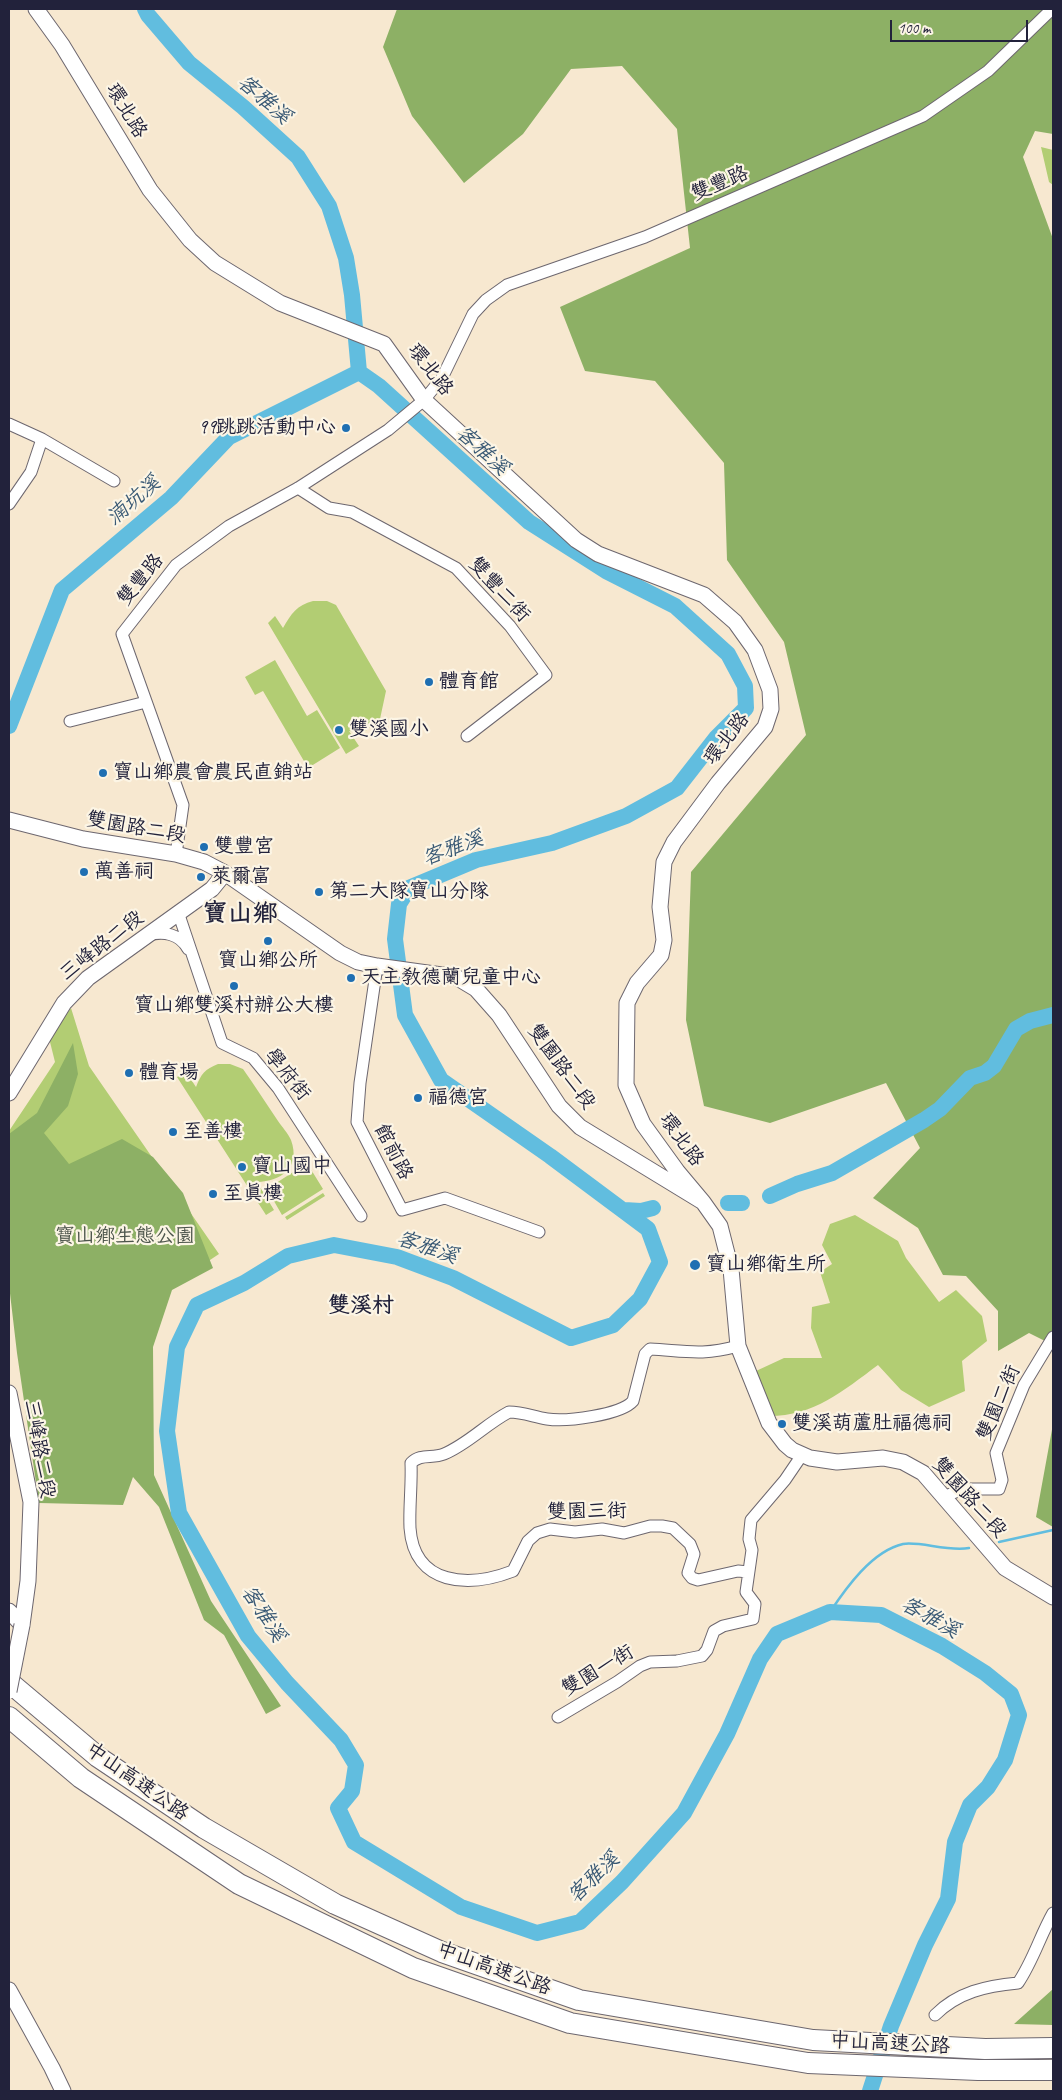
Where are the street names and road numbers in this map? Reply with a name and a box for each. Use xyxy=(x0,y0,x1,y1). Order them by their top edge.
street label: 環北路 xyxy=(100,79,152,143)
street label: 雙豐路 xyxy=(688,161,752,207)
street label: 環北路 xyxy=(402,339,458,401)
street label: 雙豐路 xyxy=(113,549,169,611)
street label: 雙豐二街 xyxy=(463,553,535,627)
street label: 環北路 xyxy=(699,708,755,770)
street label: 雙園路二段 xyxy=(85,807,187,849)
street label: 三峰路二段 xyxy=(55,906,149,986)
street label: 雙園路二段 xyxy=(522,1019,600,1115)
street label: 學府街 xyxy=(259,1044,315,1106)
street label: 環北路 xyxy=(654,1109,708,1171)
street label: 館前路 xyxy=(369,1120,417,1184)
street label: 雙園二街 xyxy=(972,1361,1026,1445)
street label: 三峰路二段 xyxy=(18,1398,60,1500)
street label: 雙園路二段 xyxy=(927,1453,1011,1543)
street label: 雙園三街 xyxy=(547,1499,627,1525)
street label: 雙園一街 xyxy=(558,1640,638,1702)
street label: 中山高速公路 xyxy=(81,1738,193,1826)
street label: 中山高速公路 xyxy=(434,1937,554,2001)
street label: 中山高速公路 xyxy=(829,2029,951,2059)

